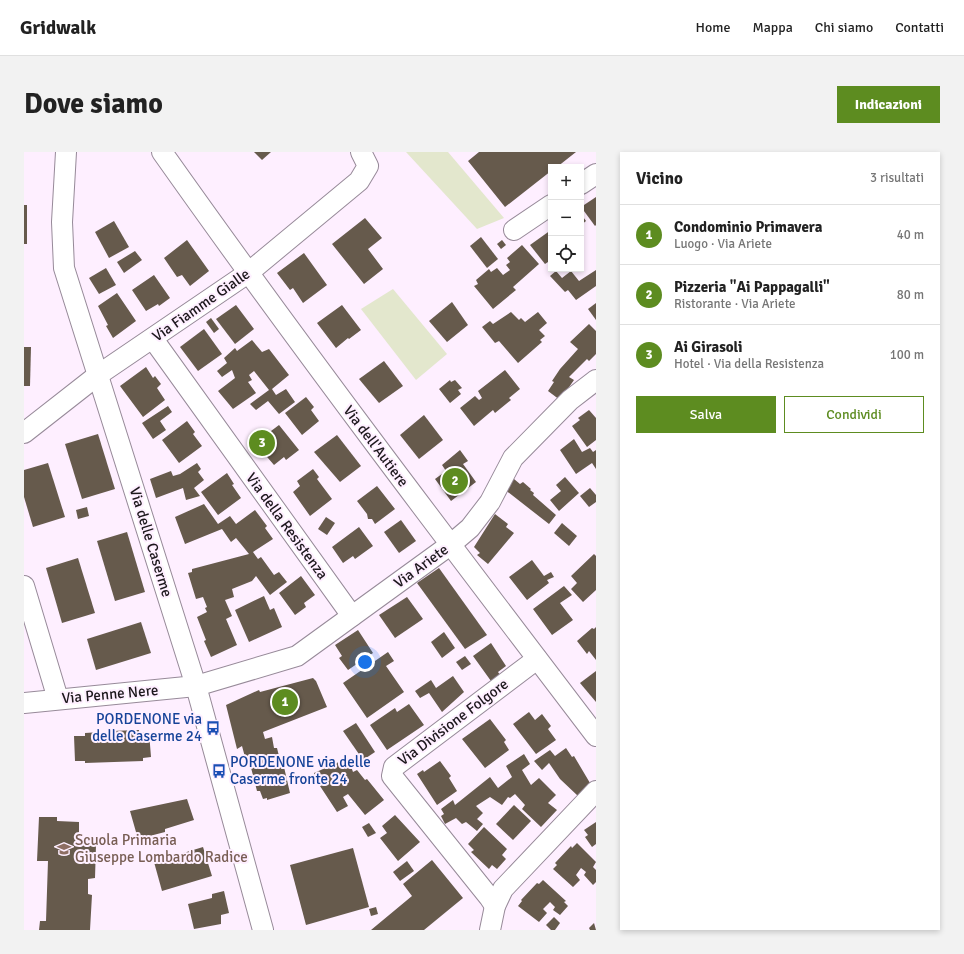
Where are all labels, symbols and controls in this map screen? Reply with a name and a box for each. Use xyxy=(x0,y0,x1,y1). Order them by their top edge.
text: Gridwalk xyxy=(20,16,96,40)
text: Home xyxy=(696,19,730,36)
text: Mappa xyxy=(752,19,793,36)
text: Chi siamo xyxy=(815,19,873,36)
text: Contatti xyxy=(895,19,944,36)
button: Indicazioni xyxy=(837,86,940,123)
text: Dove siamo xyxy=(24,87,163,121)
map controls xyxy=(548,164,584,272)
button: + xyxy=(548,164,584,200)
text: Vicino xyxy=(636,168,683,189)
text: 3 risultati xyxy=(870,170,924,186)
button: − xyxy=(548,200,584,236)
text: Condominio Primavera xyxy=(674,218,822,236)
text: 1 xyxy=(645,227,653,243)
text: 40 m xyxy=(897,227,924,243)
button: locate xyxy=(548,236,584,272)
text: Luogo · Via Ariete xyxy=(674,236,772,252)
street label: Via Fiamme Gialle xyxy=(149,265,253,345)
text: Pizzeria "Ai Pappagalli" xyxy=(674,278,830,296)
text: 2 xyxy=(645,287,653,303)
text: 80 m xyxy=(897,287,924,303)
text: Ristorante · Via Ariete xyxy=(674,296,796,312)
text: Ai Girasoli xyxy=(674,338,743,356)
text: 3 xyxy=(645,347,653,363)
text: 100 m xyxy=(890,347,924,363)
text: Hotel · Via della Resistenza xyxy=(674,356,824,372)
button: Salva xyxy=(636,396,776,433)
button: Condividi xyxy=(784,396,924,433)
street label: Via dell'Autiere xyxy=(340,402,412,490)
pin: 3 xyxy=(249,428,275,458)
pin: 2 xyxy=(442,466,468,496)
street label: Via della Resistenza xyxy=(242,469,332,583)
street label: Via delle Caserme xyxy=(126,485,176,599)
street label: Via Ariete xyxy=(390,540,452,592)
your location xyxy=(355,652,375,672)
street label: Via Divisione Folgore xyxy=(394,675,512,769)
street label: Via Penne Nere xyxy=(61,681,159,707)
pin: 1 xyxy=(272,687,298,717)
place label: PORDENONE via delle Caserme 24 xyxy=(92,710,202,745)
bus stop icon: PORDENONE via delle Caserme 24 xyxy=(205,720,221,736)
place label: PORDENONE via delle Caserme fronte 24 xyxy=(230,753,371,788)
bus stop icon: PORDENONE via delle Caserme fronte 24 xyxy=(211,763,227,779)
place label: Scuola Primaria Giuseppe Lombardo Radice xyxy=(75,831,248,866)
school or university icon: Scuola Primaria Giuseppe Lombardo Radice xyxy=(56,841,72,857)

